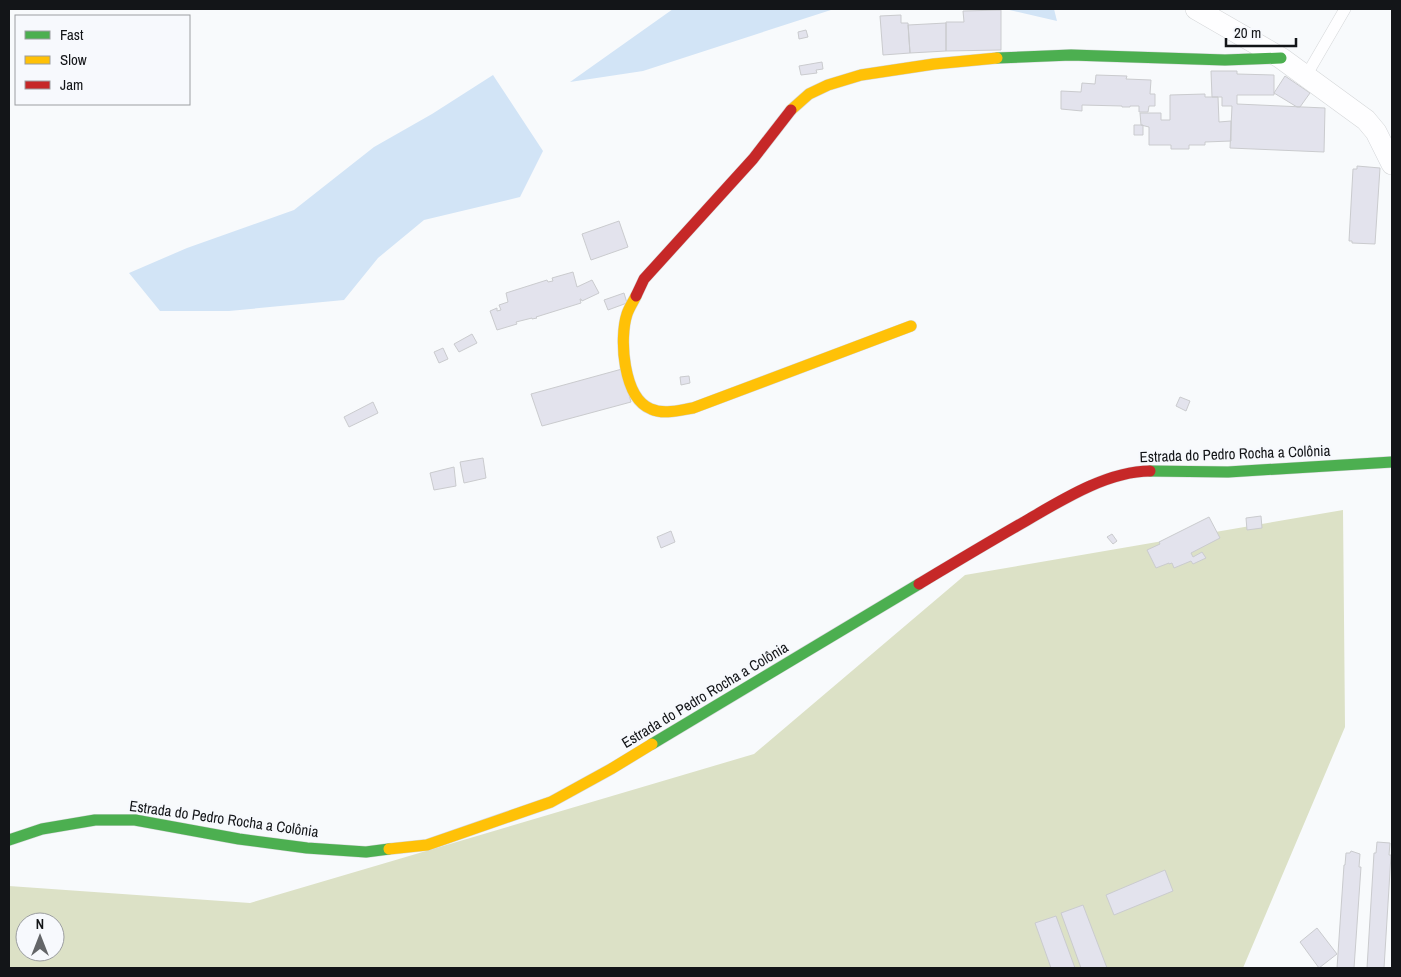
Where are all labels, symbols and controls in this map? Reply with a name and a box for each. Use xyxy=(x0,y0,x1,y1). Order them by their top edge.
legend xyxy=(15,15,190,105)
scale bar xyxy=(1226,15,1296,47)
text: 20 m xyxy=(1234,22,1261,43)
text: Fast xyxy=(60,24,84,45)
text: Slow xyxy=(60,49,87,70)
text: Jam xyxy=(60,74,83,95)
street label: Estrada do Pedro Rocha a Colônia xyxy=(1139,440,1331,467)
street label: Estrada do Pedro Rocha a Colônia xyxy=(618,636,792,753)
street label: Estrada do Pedro Rocha a Colônia xyxy=(128,795,320,842)
north arrow xyxy=(15,912,65,962)
text: N xyxy=(36,915,44,933)

